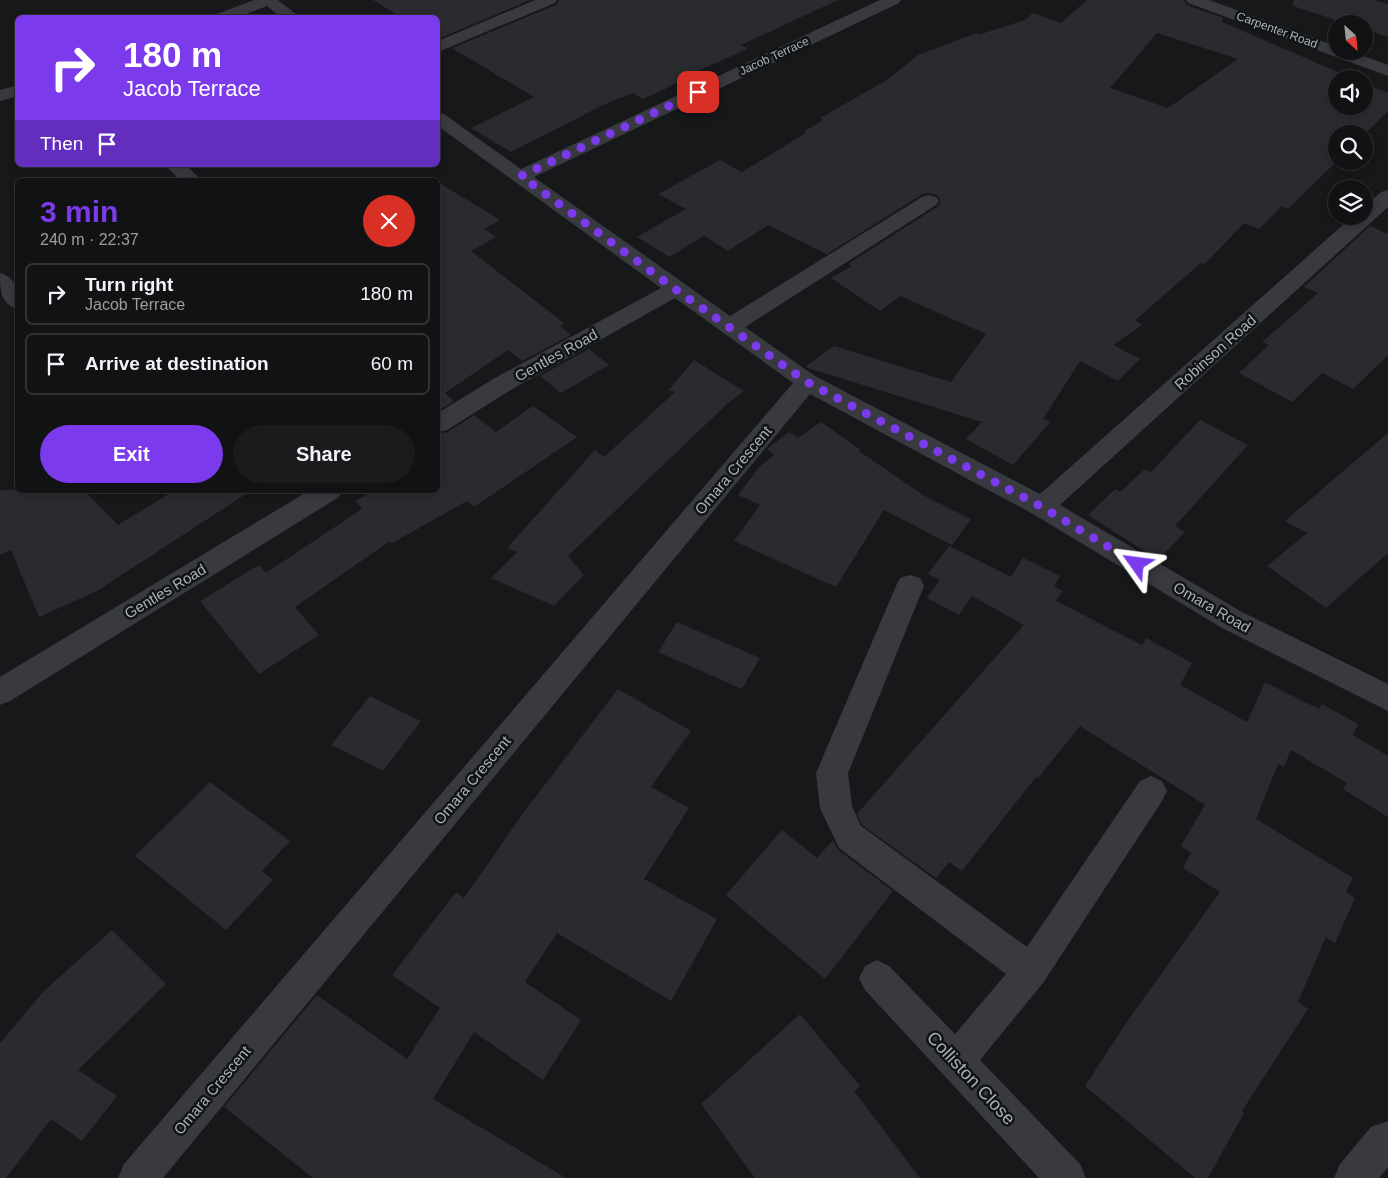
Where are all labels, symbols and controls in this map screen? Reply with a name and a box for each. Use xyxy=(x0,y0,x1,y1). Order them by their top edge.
street label: Carpenter Road xyxy=(1234,9,1320,51)
north arrow xyxy=(1328,15,1372,60)
map controls xyxy=(1328,15,1373,225)
street label: Jacob Terrace xyxy=(737,34,811,78)
icon: right xyxy=(40,35,105,100)
text: 180 m xyxy=(123,35,222,74)
button: sound xyxy=(1328,70,1373,115)
pin xyxy=(677,71,719,113)
text: Jacob Terrace xyxy=(123,76,261,101)
icon: arrive xyxy=(684,78,712,106)
button: search xyxy=(1328,125,1373,170)
icon: arrive xyxy=(93,130,121,158)
text: Then xyxy=(40,133,83,154)
button: layers xyxy=(1328,180,1373,225)
text: 3 min xyxy=(40,195,118,228)
button: close xyxy=(363,195,415,247)
text: 240 m · 22:37 xyxy=(40,231,139,248)
text: Turn right xyxy=(85,274,173,295)
icon: right xyxy=(42,280,70,308)
text: 180 m xyxy=(360,283,413,304)
text: Jacob Terrace xyxy=(85,296,185,313)
street label: Robinson Road xyxy=(1171,311,1259,393)
street label: Gentles Road xyxy=(512,325,600,385)
icon: arrive xyxy=(42,350,70,378)
text: Arrive at destination xyxy=(85,353,269,374)
text: 60 m xyxy=(371,353,413,374)
street label: Omara Crescent xyxy=(691,422,775,518)
button: Exit xyxy=(40,425,223,483)
button: Share xyxy=(233,425,415,483)
position arrow xyxy=(1110,537,1162,589)
street label: Gentles Road xyxy=(121,560,209,622)
street label: Omara Road xyxy=(1171,578,1253,636)
street label: Omara Crescent xyxy=(430,732,514,828)
street label: Colliston Close xyxy=(923,1027,1019,1129)
street label: Omara Crescent xyxy=(170,1042,254,1138)

